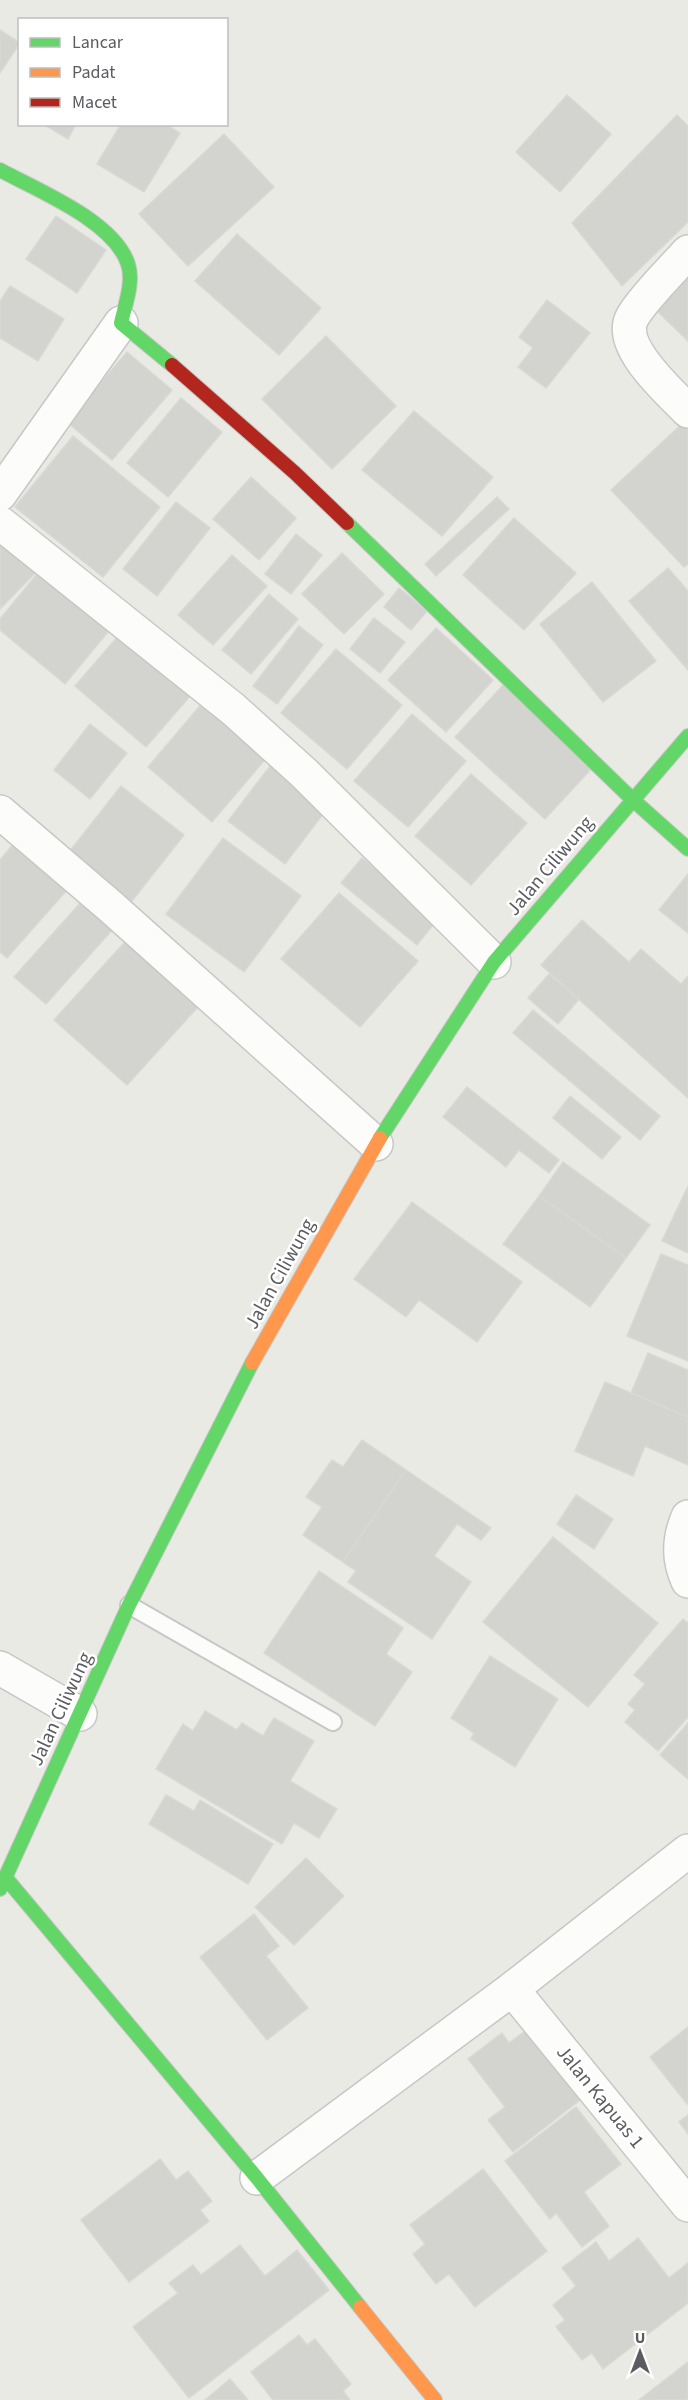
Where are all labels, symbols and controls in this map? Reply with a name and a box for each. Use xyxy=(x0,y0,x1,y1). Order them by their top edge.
legend xyxy=(18,18,228,126)
text: Lancar xyxy=(72,30,124,55)
text: Padat xyxy=(72,60,115,85)
text: Macet xyxy=(72,90,117,115)
street label: Jalan Ciliwung xyxy=(500,810,600,922)
street label: Jalan Ciliwung xyxy=(238,1214,322,1334)
street label: Jalan Ciliwung xyxy=(22,1648,100,1770)
street label: Jalan Kapuas 1 xyxy=(550,2039,650,2155)
north arrow xyxy=(610,2322,670,2382)
text: U xyxy=(635,2327,645,2349)

